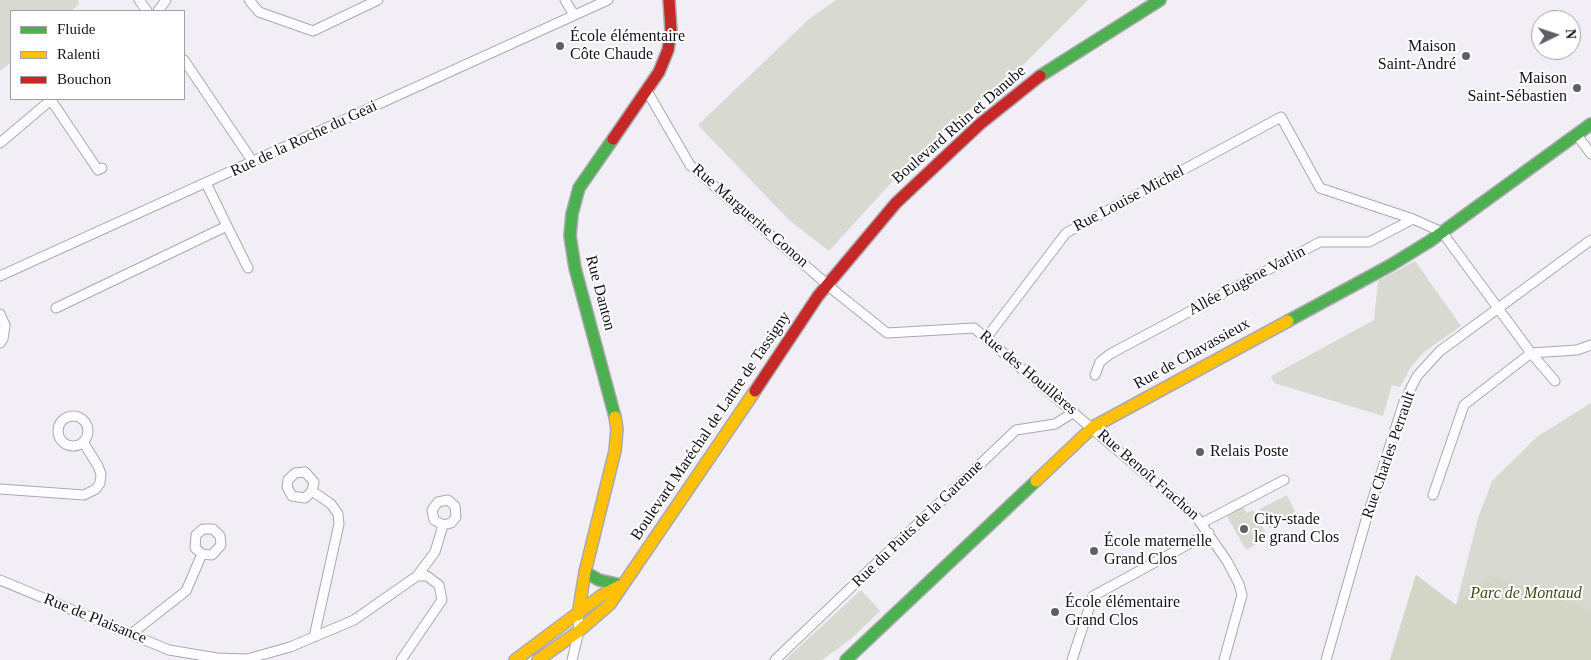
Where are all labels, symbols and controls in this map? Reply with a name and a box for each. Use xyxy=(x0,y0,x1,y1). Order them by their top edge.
legend xyxy=(10,10,185,100)
north arrow xyxy=(1531,10,1581,60)
text: Fluide xyxy=(57,21,95,37)
place label: École élémentaire Côte Chaude xyxy=(570,27,685,65)
text: N xyxy=(1563,28,1578,40)
place label: Maison Saint-André xyxy=(1378,37,1456,75)
marker: École élémentaire Côte Chaude xyxy=(554,40,566,52)
text: Ralenti xyxy=(57,46,100,62)
marker: Maison Saint-André xyxy=(1460,50,1472,62)
street label: Boulevard Rhin et Danube xyxy=(888,62,1030,188)
place label: Maison Saint-Sébastien xyxy=(1467,69,1567,107)
text: Bouchon xyxy=(57,71,111,87)
marker: Maison Saint-Sébastien xyxy=(1571,82,1583,94)
street label: Rue de la Roche du Geai xyxy=(228,97,380,181)
street label: Rue Marguerite Gonon xyxy=(688,160,812,272)
street label: Rue Louise Michel xyxy=(1070,162,1188,236)
street label: Allée Eugène Varlin xyxy=(1185,242,1309,320)
street label: Rue Danton xyxy=(581,253,619,333)
street label: Boulevard Maréchal de Lattre de Tassigny xyxy=(627,308,795,544)
street label: Rue de Chavassieux xyxy=(1131,314,1253,394)
street label: Rue des Houillères xyxy=(975,327,1081,419)
street label: Rue Charles Perrault xyxy=(1358,389,1420,521)
street label: Rue Benoît Frachon xyxy=(1093,425,1203,525)
place label: Relais Poste xyxy=(1210,442,1289,462)
marker: Relais Poste xyxy=(1194,446,1206,458)
street label: Rue du Puits de la Garenne xyxy=(849,456,987,592)
place label: City-stade le grand Clos xyxy=(1254,510,1339,548)
marker: City-stade le grand Clos xyxy=(1238,523,1250,535)
place label: École maternelle Grand Clos xyxy=(1104,532,1212,570)
marker: École maternelle Grand Clos xyxy=(1088,545,1100,557)
park label: Parc de Montaud xyxy=(1470,584,1582,604)
street label: Rue de Plaisance xyxy=(41,590,149,648)
place label: École élémentaire Grand Clos xyxy=(1065,593,1180,631)
marker: École élémentaire Grand Clos xyxy=(1049,606,1061,618)

